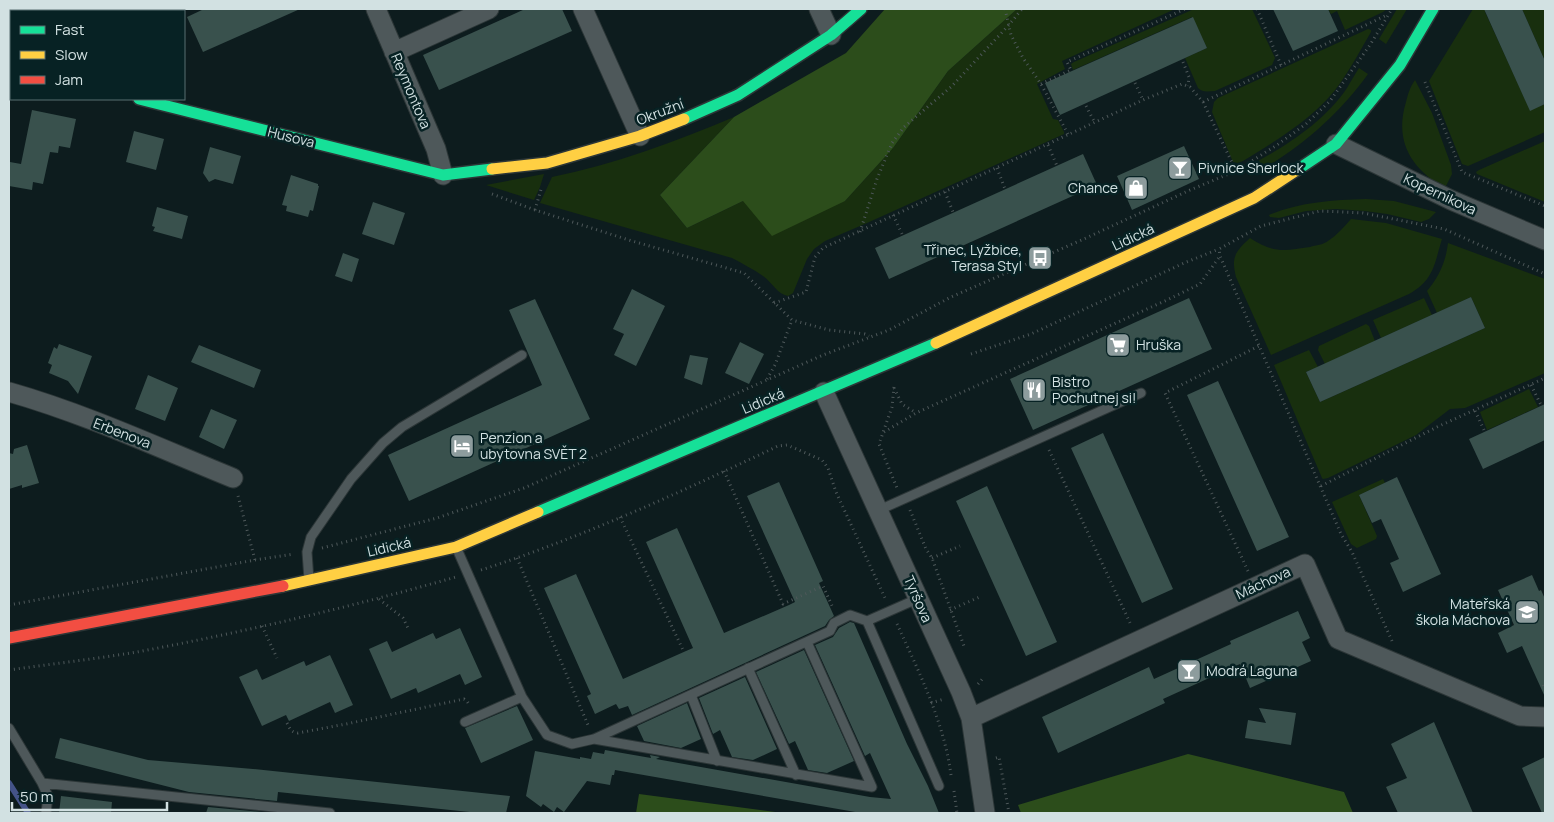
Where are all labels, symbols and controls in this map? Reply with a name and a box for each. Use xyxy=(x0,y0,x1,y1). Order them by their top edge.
legend xyxy=(10,10,185,100)
text: Fast xyxy=(55,19,84,40)
text: Slow xyxy=(55,44,88,65)
street label: Reymontova xyxy=(387,50,436,132)
text: Jam xyxy=(55,69,83,90)
street label: Okružní xyxy=(633,94,686,129)
street label: Husova xyxy=(266,122,317,152)
bar icon: Pivnice Sherlock xyxy=(1167,155,1193,181)
place label: Pivnice Sherlock xyxy=(1198,158,1304,177)
street label: Kopernikova xyxy=(1401,168,1480,219)
shop icon: Chance xyxy=(1123,175,1149,201)
place label: Chance xyxy=(1068,178,1118,197)
street label: Lidická xyxy=(1109,219,1157,255)
place label: Třinec, Lyžbice, Terasa Styl xyxy=(924,240,1022,275)
bus stop icon: Třinec, Lyžbice, Terasa Styl xyxy=(1027,245,1053,271)
supermarket icon: Hruška xyxy=(1105,332,1131,358)
place label: Hruška xyxy=(1136,335,1181,354)
place label: Bistro Pochutnej si! xyxy=(1052,372,1136,407)
restaurant icon: Bistro Pochutnej si! xyxy=(1021,377,1047,403)
street label: Lidická xyxy=(739,383,787,418)
street label: Erbenova xyxy=(91,413,154,452)
place label: Penzion a ubytovna SVĚT 2 xyxy=(480,428,587,463)
hotel icon: Penzion a ubytovna SVĚT 2 xyxy=(449,433,475,459)
street label: Lidická xyxy=(365,532,413,561)
street label: Máchova xyxy=(1232,562,1293,603)
street label: Tyršova xyxy=(900,572,937,625)
place label: Mateřská škola Máchova xyxy=(1416,594,1510,629)
school or university icon: Mateřská škola Máchova xyxy=(1514,599,1540,625)
bar icon: Modrá Laguna xyxy=(1176,658,1202,684)
place label: Modrá Laguna xyxy=(1206,661,1297,680)
scale bar xyxy=(12,780,168,812)
text: 50 m xyxy=(20,786,54,807)

